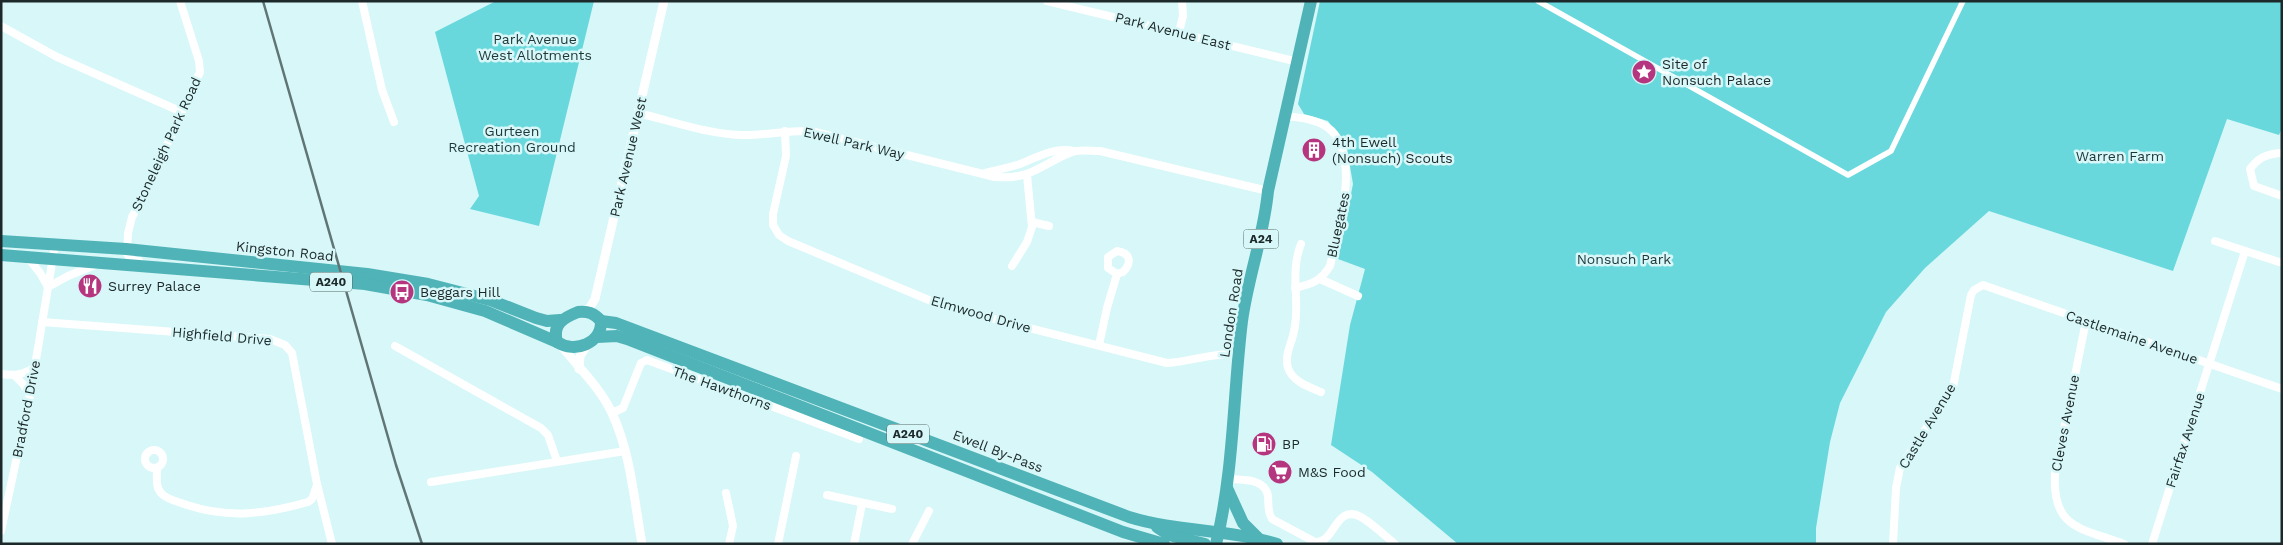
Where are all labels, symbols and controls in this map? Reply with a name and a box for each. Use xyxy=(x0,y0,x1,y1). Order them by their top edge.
street label: Park Avenue East xyxy=(1114,9,1233,53)
park label: Park Avenue West Allotments xyxy=(478,31,592,63)
place label: Site of Nonsuch Palace xyxy=(1662,56,1771,88)
place icon: Site of Nonsuch Palace xyxy=(1631,59,1657,85)
street label: Stoneleigh Park Road xyxy=(128,75,204,213)
street label: Park Avenue West xyxy=(606,96,650,218)
park label: Gurteen Recreation Ground xyxy=(448,123,576,155)
street label: Ewell Park Way xyxy=(802,124,907,163)
place label: 4th Ewell (Nonsuch) Scouts xyxy=(1332,134,1453,166)
building icon: 4th Ewell (Nonsuch) Scouts xyxy=(1301,137,1327,163)
park label: Warren Farm xyxy=(2076,148,2164,164)
street label: Bluegates xyxy=(1323,191,1353,259)
road number: A24 xyxy=(1244,230,1278,248)
street label: Kingston Road xyxy=(235,238,335,264)
park label: Nonsuch Park xyxy=(1577,251,1671,267)
street label: London Road xyxy=(1216,267,1246,359)
road number: A240 xyxy=(310,272,352,292)
restaurant icon: Surrey Palace xyxy=(77,273,103,299)
place label: Surrey Palace xyxy=(108,278,201,294)
bus stop icon: Beggars Hill xyxy=(389,279,415,305)
place label: Beggars Hill xyxy=(420,284,501,300)
street label: Elmwood Drive xyxy=(929,292,1033,336)
street label: Castlemaine Avenue xyxy=(2064,307,2200,367)
street label: Highfield Drive xyxy=(172,324,272,348)
street label: Bradford Drive xyxy=(9,359,43,459)
street label: The Hawthorns xyxy=(670,363,774,413)
street label: Cleves Avenue xyxy=(2048,373,2082,473)
street label: Castle Avenue xyxy=(1895,380,1959,472)
street label: Fairfax Avenue xyxy=(2162,390,2208,490)
road number: A240 xyxy=(887,424,929,444)
street label: Ewell By-Pass xyxy=(951,426,1045,476)
fuel station icon: BP xyxy=(1251,431,1277,457)
place label: BP xyxy=(1282,436,1300,452)
supermarket icon: M&S Food xyxy=(1267,459,1293,485)
place label: M&S Food xyxy=(1298,464,1366,480)

